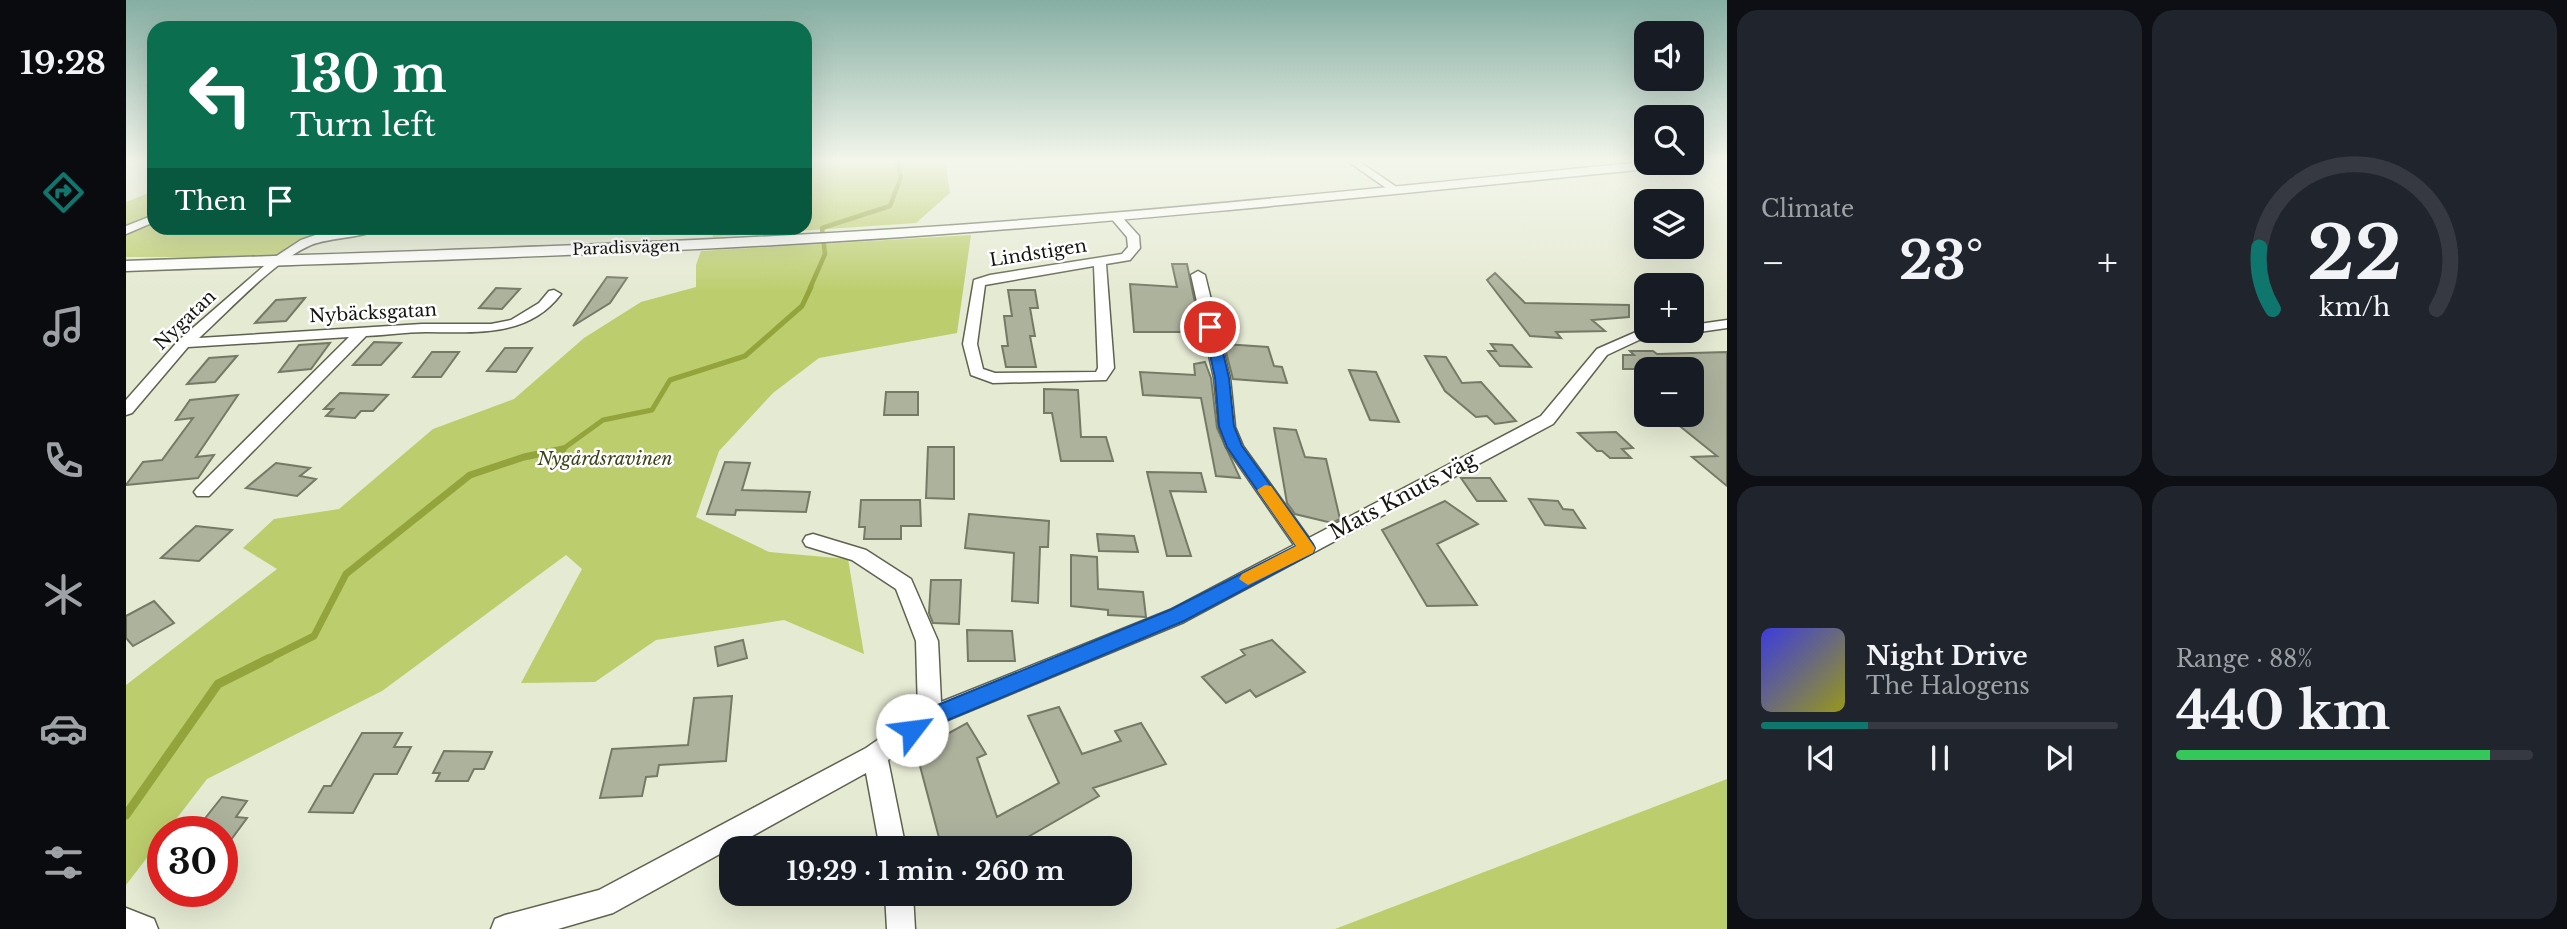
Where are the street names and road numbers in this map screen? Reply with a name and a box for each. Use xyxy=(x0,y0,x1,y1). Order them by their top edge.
street label: Lindstigen xyxy=(988,234,1088,272)
street label: Paradisvägen xyxy=(572,235,680,259)
street label: Nygatan xyxy=(150,285,220,355)
street label: Nybäcksgatan xyxy=(309,299,437,327)
street label: Mats Knuts väg xyxy=(1325,446,1481,546)

